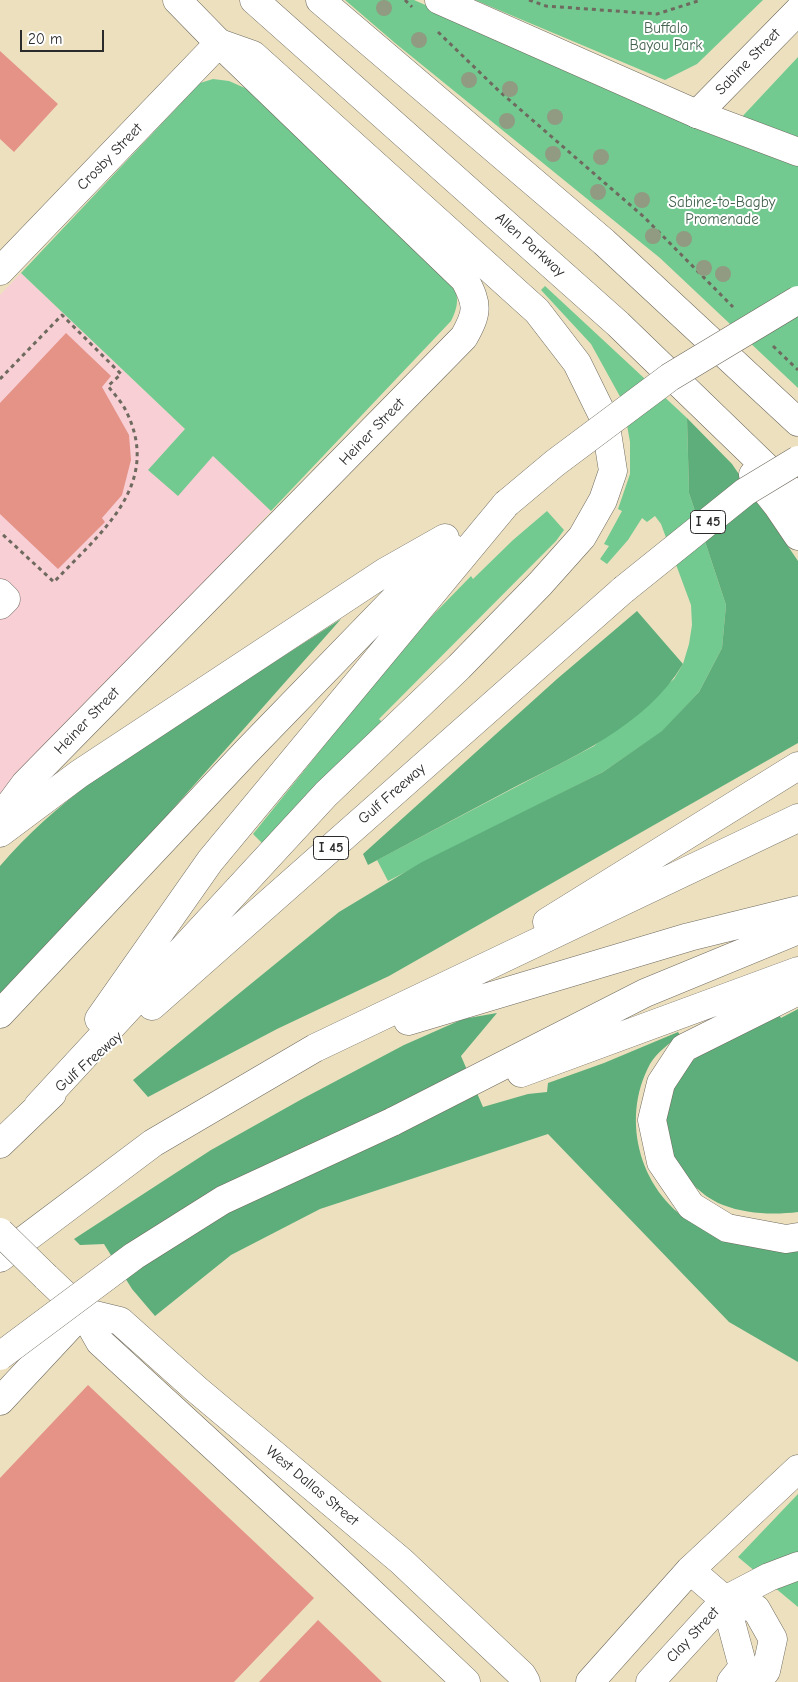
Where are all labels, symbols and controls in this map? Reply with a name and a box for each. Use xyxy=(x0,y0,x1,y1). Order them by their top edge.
scale bar xyxy=(22,20,106,52)
park label: Buffalo Bayou Park xyxy=(630,20,702,55)
street label: Sabine Street xyxy=(712,25,784,99)
text: 20 m xyxy=(28,30,62,48)
street label: Crosby Street xyxy=(74,120,146,194)
park label: Sabine-to-Bagby Promenade xyxy=(669,194,775,229)
street label: Allen Parkway xyxy=(491,209,569,281)
street label: Heiner Street xyxy=(336,395,408,469)
road number: I 45 xyxy=(690,511,726,534)
street label: Heiner Street xyxy=(51,684,123,758)
street label: Gulf Freeway xyxy=(355,760,429,828)
road number: I 45 xyxy=(314,836,348,860)
street label: Gulf Freeway xyxy=(52,1028,126,1096)
street label: West Dallas Street xyxy=(262,1442,362,1530)
street label: Clay Street xyxy=(663,1603,723,1667)

